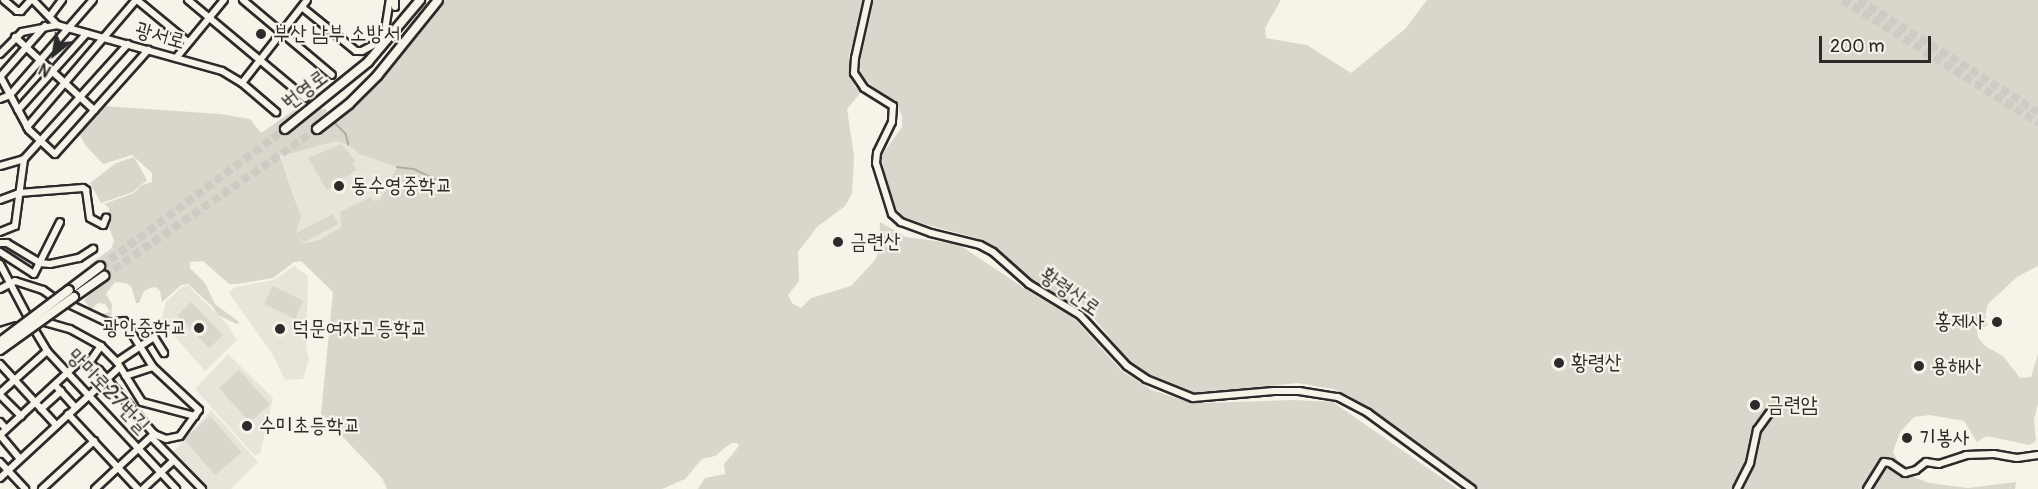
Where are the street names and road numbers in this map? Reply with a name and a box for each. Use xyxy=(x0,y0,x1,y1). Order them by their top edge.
street label: 광서로 xyxy=(132,17,188,55)
street label: 번영로 xyxy=(277,65,333,115)
street label: 황령산로 xyxy=(1035,262,1105,322)
street label: 망미로27번길 xyxy=(62,344,154,438)

